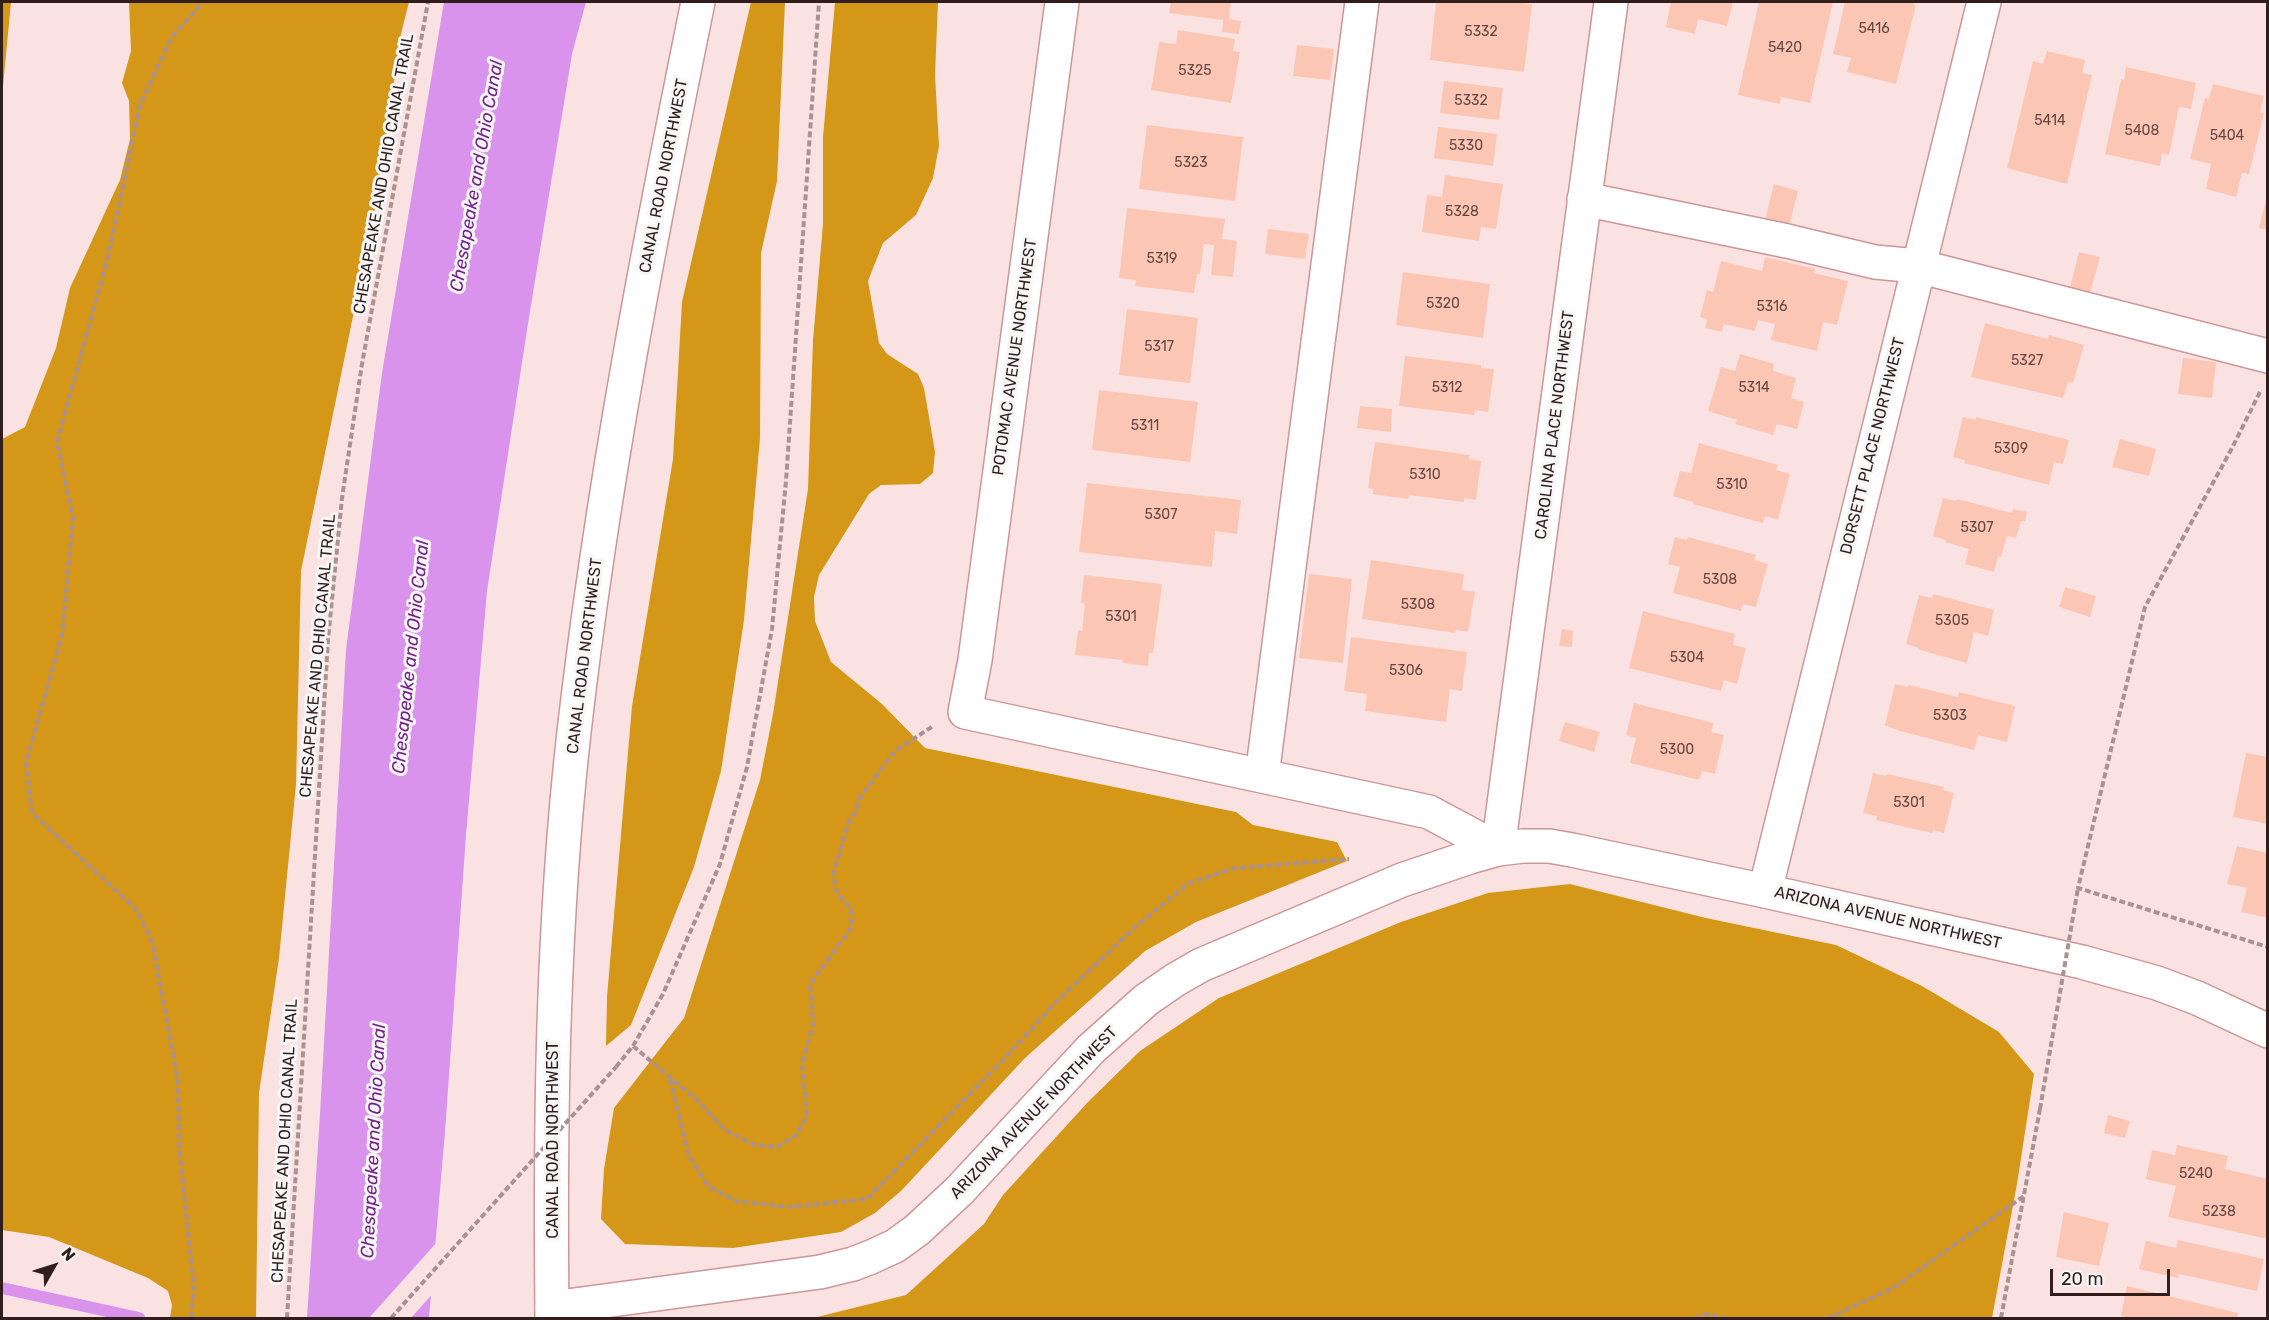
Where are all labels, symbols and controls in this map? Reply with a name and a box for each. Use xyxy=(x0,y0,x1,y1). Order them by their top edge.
house number: 5416 xyxy=(1858,21,1890,37)
house number: 5332 xyxy=(1464,24,1498,40)
street label: CHESAPEAKE AND OHIO CANAL TRAIL xyxy=(350,32,418,316)
house number: 5420 xyxy=(1768,40,1802,56)
water label: Chesapeake and Ohio Canal xyxy=(446,59,508,293)
house number: 5325 xyxy=(1178,63,1212,79)
street label: CANAL ROAD NORTHWEST xyxy=(636,77,692,275)
house number: 5332 xyxy=(1454,93,1488,109)
house number: 5414 xyxy=(2034,113,2066,129)
house number: 5408 xyxy=(2125,123,2159,139)
house number: 5404 xyxy=(2210,128,2244,144)
house number: 5330 xyxy=(1449,138,1483,154)
house number: 5323 xyxy=(1174,155,1208,171)
house number: 5328 xyxy=(1445,204,1479,220)
street label: POTOMAC AVENUE NORTHWEST xyxy=(989,237,1041,477)
house number: 5319 xyxy=(1147,251,1177,267)
house number: 5320 xyxy=(1426,296,1460,312)
house number: 5316 xyxy=(1757,299,1787,315)
street label: CAROLINA PLACE NORTHWEST xyxy=(1531,310,1579,540)
street label: DORSETT PLACE NORTHWEST xyxy=(1837,335,1909,557)
house number: 5317 xyxy=(1144,339,1174,355)
house number: 5327 xyxy=(2011,353,2043,369)
house number: 5312 xyxy=(1432,380,1462,396)
house number: 5314 xyxy=(1738,380,1770,396)
house number: 5311 xyxy=(1131,418,1159,434)
house number: 5309 xyxy=(1994,441,2028,457)
house number: 5310 xyxy=(1409,467,1441,483)
house number: 5310 xyxy=(1716,477,1748,493)
house number: 5307 xyxy=(1145,507,1177,523)
street label: CHESAPEAKE AND OHIO CANAL TRAIL xyxy=(296,514,340,798)
house number: 5307 xyxy=(1961,520,1993,536)
water label: Chesapeake and Ohio Canal xyxy=(388,539,434,775)
street label: CANAL ROAD NORTHWEST xyxy=(563,557,607,755)
house number: 5308 xyxy=(1703,572,1737,588)
house number: 5308 xyxy=(1401,597,1435,613)
house number: 5301 xyxy=(1105,609,1137,625)
house number: 5305 xyxy=(1935,613,1969,629)
house number: 5304 xyxy=(1670,650,1704,666)
house number: 5306 xyxy=(1389,663,1423,679)
house number: 5303 xyxy=(1933,708,1967,724)
house number: 5300 xyxy=(1660,742,1694,758)
house number: 5301 xyxy=(1893,795,1925,811)
street label: ARIZONA AVENUE NORTHWEST xyxy=(1773,883,2003,953)
street label: CHESAPEAKE AND OHIO CANAL TRAIL xyxy=(268,999,302,1283)
water label: Chesapeake and Ohio Canal xyxy=(357,1023,391,1259)
street label: ARIZONA AVENUE NORTHWEST xyxy=(946,1023,1122,1203)
street label: CANAL ROAD NORTHWEST xyxy=(543,1041,563,1239)
house number: 5240 xyxy=(2179,1166,2213,1182)
house number: 5238 xyxy=(2202,1204,2236,1220)
north arrow xyxy=(24,1236,84,1296)
text: N xyxy=(57,1244,79,1265)
scale bar xyxy=(2053,1257,2173,1295)
text: 20 m xyxy=(2061,1268,2103,1290)

